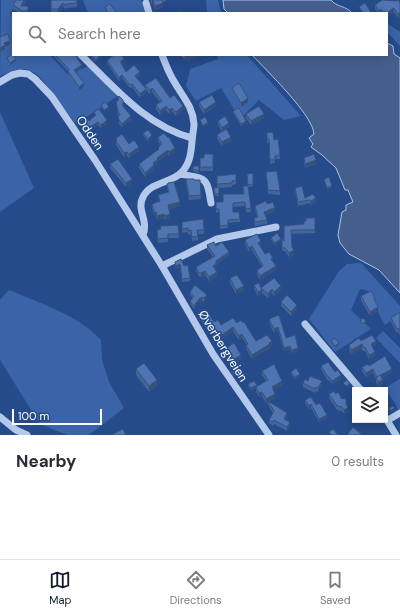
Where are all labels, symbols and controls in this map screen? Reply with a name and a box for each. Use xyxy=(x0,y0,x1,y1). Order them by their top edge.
search box xyxy=(12,12,388,56)
icon: search xyxy=(26,23,48,45)
text: Search here xyxy=(58,24,141,44)
street label: Odden xyxy=(73,113,107,153)
street label: Øverbergveien xyxy=(195,307,251,385)
map controls xyxy=(352,387,388,423)
button: layers xyxy=(352,387,388,423)
scale bar xyxy=(12,407,102,426)
text: 100 m xyxy=(18,409,49,423)
text: Nearby xyxy=(16,450,76,472)
text: 0 results xyxy=(331,453,384,470)
tab: Map xyxy=(49,569,71,607)
tab: Directions xyxy=(170,569,222,607)
tab: Saved xyxy=(320,569,351,607)

